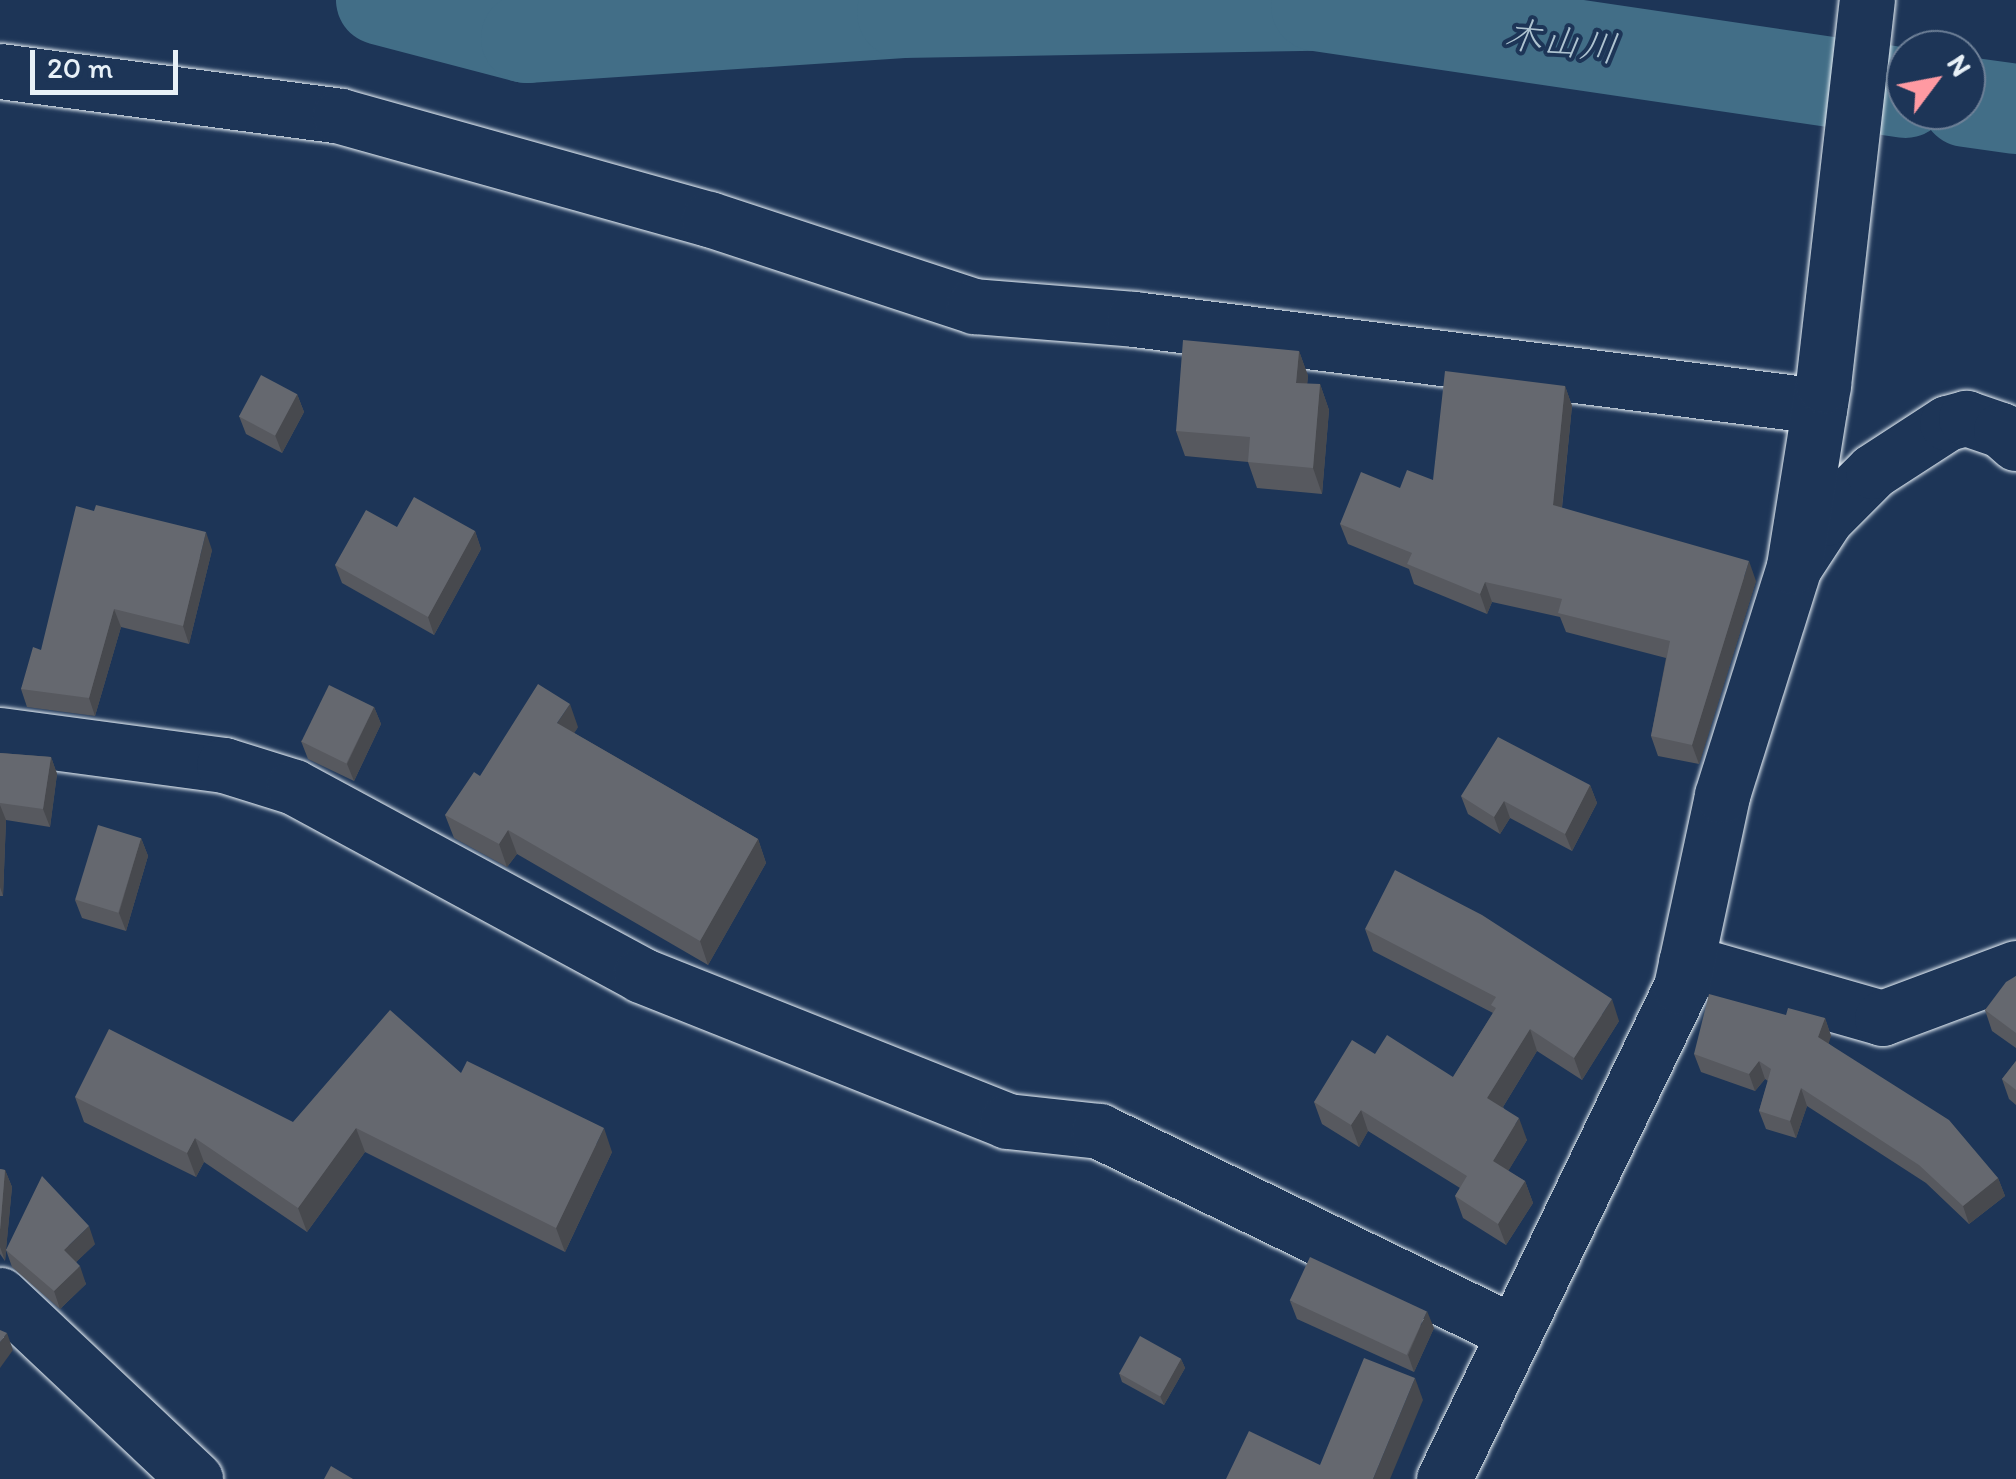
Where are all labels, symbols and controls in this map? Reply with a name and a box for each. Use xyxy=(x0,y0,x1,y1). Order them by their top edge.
water label: 木山川 xyxy=(1501,11,1621,73)
scale bar xyxy=(35,30,182,92)
north arrow xyxy=(1886,30,1986,130)
text: N xyxy=(1940,48,1979,82)
text: 20 m xyxy=(47,49,113,86)

